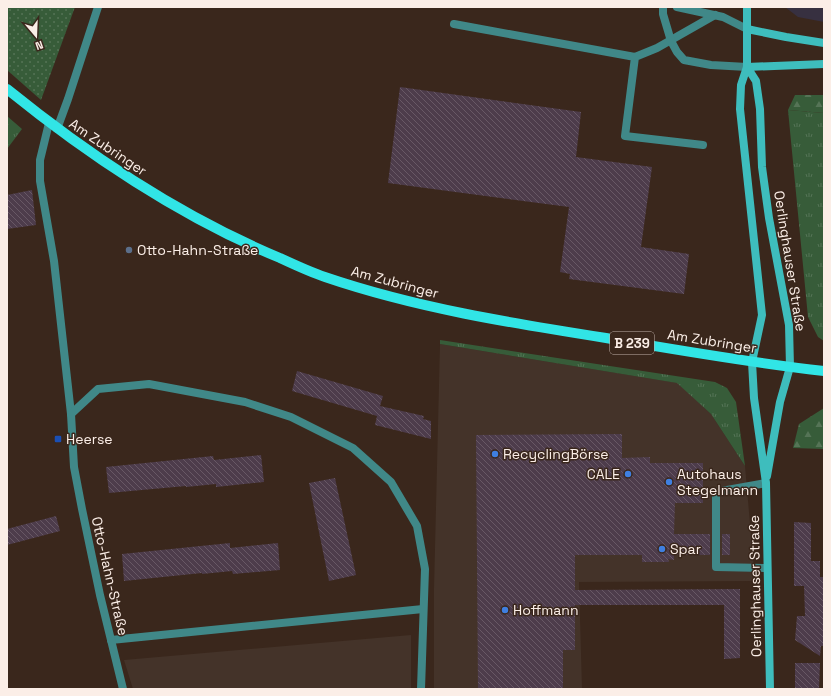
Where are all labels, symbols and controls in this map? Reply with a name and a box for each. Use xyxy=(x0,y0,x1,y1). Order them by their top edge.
north arrow xyxy=(16,16,56,56)
text: N xyxy=(33,38,45,53)
street label: Am Zubringer xyxy=(66,114,150,180)
street label: Oerlinghauser Straße xyxy=(770,189,810,333)
place label: Otto-Hahn-Straße xyxy=(137,241,258,259)
marker: Otto-Hahn-Straße xyxy=(124,245,134,255)
street label: Am Zubringer xyxy=(349,262,441,302)
street label: Am Zubringer xyxy=(666,325,758,357)
road number: B 239 xyxy=(610,332,654,354)
place label: Heerse xyxy=(66,430,113,448)
marker: Heerse xyxy=(53,434,63,444)
place label: RecyclingBörse xyxy=(503,445,609,463)
marker: RecyclingBörse xyxy=(490,449,500,459)
place label: CALE xyxy=(587,465,620,483)
place label: Autohaus Stegelmann xyxy=(677,465,758,499)
marker: CALE xyxy=(623,469,633,479)
marker: Autohaus Stegelmann xyxy=(664,477,674,487)
street label: Otto-Hahn-Straße xyxy=(88,515,132,637)
street label: Oerlinghauser Straße xyxy=(745,515,765,657)
place label: Spar xyxy=(670,540,701,558)
marker: Spar xyxy=(657,544,667,554)
place label: Hoffmann xyxy=(513,601,579,619)
marker: Hoffmann xyxy=(500,605,510,615)

